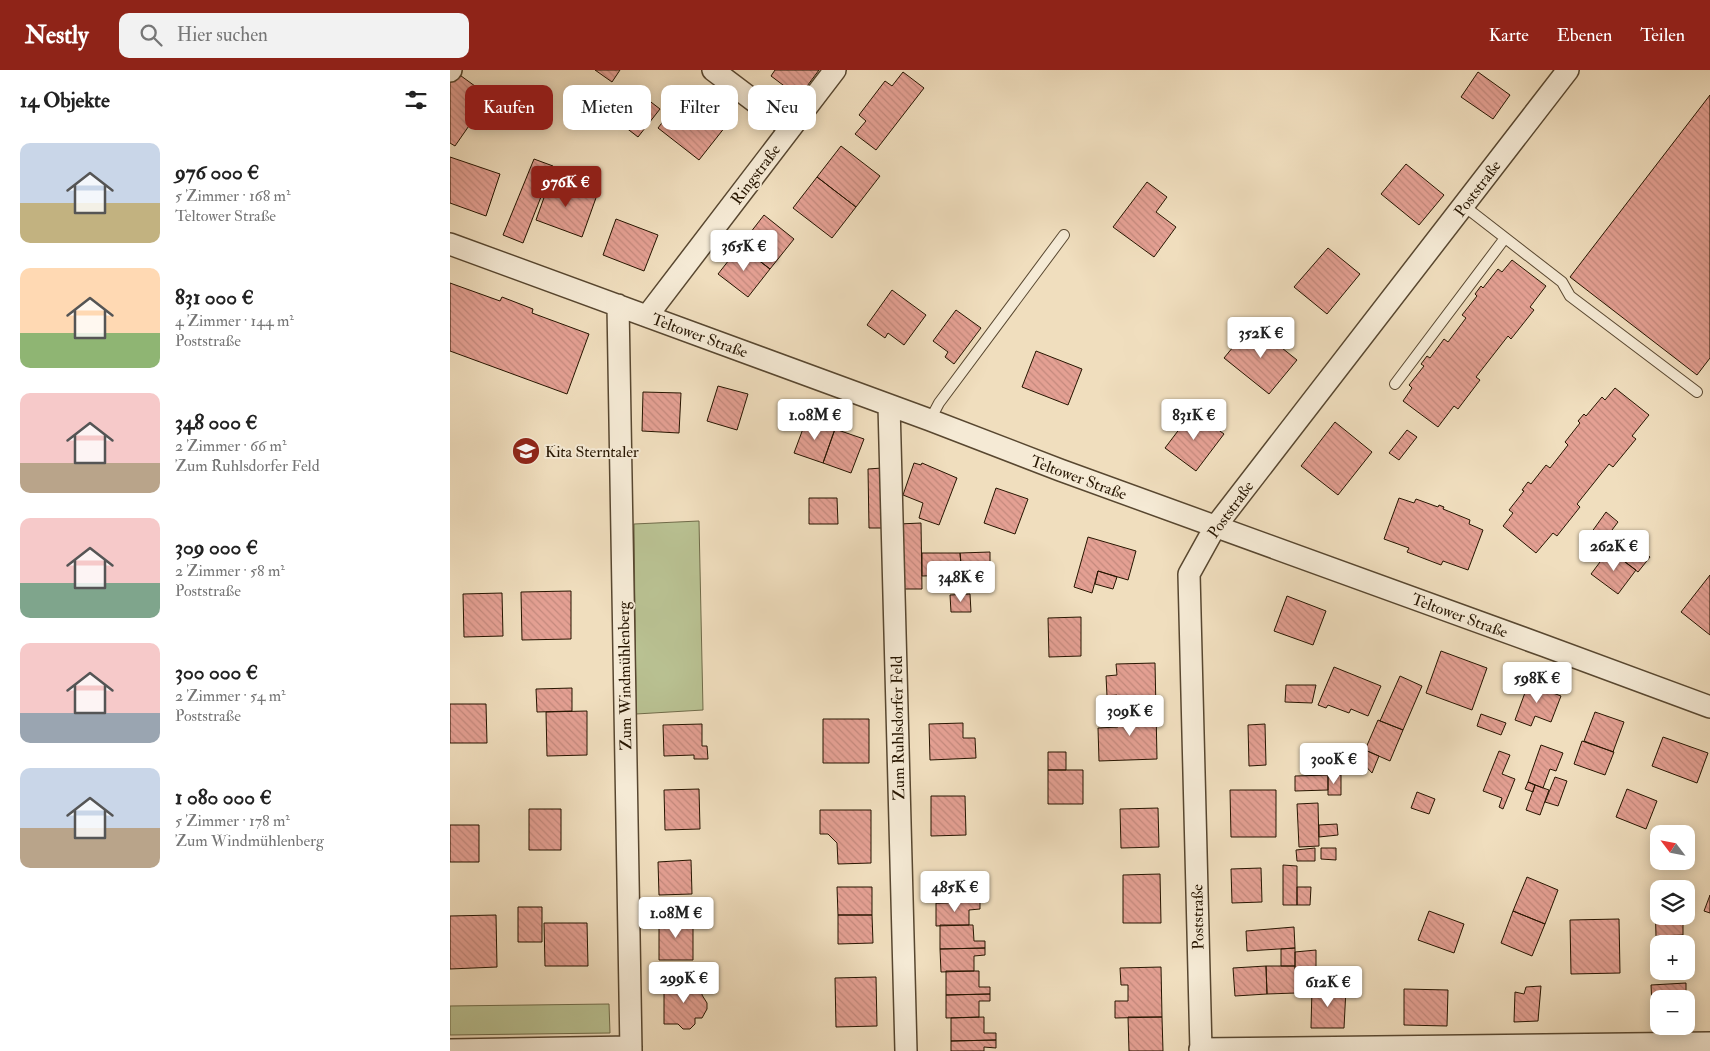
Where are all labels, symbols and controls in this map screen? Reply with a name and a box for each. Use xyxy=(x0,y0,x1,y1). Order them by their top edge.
search box xyxy=(119,13,469,58)
text: Nestly xyxy=(25,20,89,51)
icon: search xyxy=(137,21,165,49)
text: Hier suchen xyxy=(177,23,268,47)
text: Karte xyxy=(1489,24,1529,47)
text: Ebenen xyxy=(1557,24,1612,47)
text: Teilen xyxy=(1640,24,1685,47)
chip: Kaufen xyxy=(465,85,553,130)
chip: Mieten xyxy=(563,85,651,130)
chip: Filter xyxy=(661,85,738,130)
chip: Neu xyxy=(748,85,816,130)
icon: filters xyxy=(402,86,430,114)
text: 14 Objekte xyxy=(20,87,110,114)
street label: Ringstraße xyxy=(727,140,785,209)
street label: Poststraße xyxy=(1450,156,1506,221)
text: 976 000 € xyxy=(175,159,259,186)
icon: home xyxy=(60,163,120,223)
pin: 976K € xyxy=(525,166,607,208)
text: 976K € xyxy=(542,172,590,192)
text: 5 Zimmer · 168 m² xyxy=(175,186,290,206)
text: Teltower Straße xyxy=(175,206,276,226)
pin: 365K € xyxy=(703,230,785,272)
text: 365K € xyxy=(721,236,767,256)
text: 831 000 € xyxy=(175,284,254,311)
icon: home xyxy=(60,288,120,348)
street label: Teltower Straße xyxy=(649,309,751,363)
text: 4 Zimmer · 144 m² xyxy=(175,311,294,331)
pin: 352K € xyxy=(1220,316,1302,359)
text: 352K € xyxy=(1238,323,1284,343)
text: Poststraße xyxy=(175,331,241,351)
pin: 1.08M € xyxy=(769,398,861,441)
pin: 831K € xyxy=(1153,398,1235,441)
text: 1.08M € xyxy=(789,405,841,425)
text: 831K € xyxy=(1172,405,1216,425)
text: 348 000 € xyxy=(175,409,258,436)
icon: home xyxy=(60,413,120,473)
text: 2 Zimmer · 66 m² xyxy=(175,436,286,456)
school or university icon: Kita Sterntaler xyxy=(511,436,541,466)
place label: Kita Sterntaler xyxy=(545,442,639,462)
street label: Teltower Straße xyxy=(1028,451,1130,505)
text: Zum Ruhlsdorfer Feld xyxy=(175,456,320,476)
street label: Poststraße xyxy=(1203,477,1258,542)
pin: 262K € xyxy=(1573,530,1655,572)
text: 309 000 € xyxy=(175,534,258,561)
text: 262K € xyxy=(1590,536,1638,556)
icon: home xyxy=(60,538,120,598)
pin: 348K € xyxy=(920,560,1002,603)
text: 2 Zimmer · 58 m² xyxy=(175,561,285,581)
text: 348K € xyxy=(938,567,984,587)
text: Poststraße xyxy=(175,581,241,601)
street label: Teltower Straße xyxy=(1409,589,1511,643)
street label: Zum Windmühlenberg xyxy=(614,600,636,751)
street label: Zum Ruhlsdorfer Feld xyxy=(887,655,909,800)
text: 300 000 € xyxy=(175,659,258,686)
pin: 598K € xyxy=(1496,662,1578,704)
icon: home xyxy=(60,663,120,723)
text: 598K € xyxy=(1514,668,1560,688)
text: 2 Zimmer · 54 m² xyxy=(175,686,286,706)
pin: 309K € xyxy=(1089,694,1171,737)
text: 309K € xyxy=(1107,701,1153,721)
text: Poststraße xyxy=(175,706,241,726)
pin: 300K € xyxy=(1293,742,1375,785)
text: 300K € xyxy=(1311,749,1357,769)
text: 1 080 000 € xyxy=(175,784,272,811)
icon: home xyxy=(60,788,120,848)
text: 5 Zimmer · 178 m² xyxy=(175,811,290,831)
north arrow xyxy=(1650,825,1695,870)
map controls xyxy=(1650,825,1695,1035)
text: Zum Windmühlenberg xyxy=(175,831,324,851)
pin: 485K € xyxy=(914,870,996,913)
text: 485K € xyxy=(931,877,979,897)
button: layers xyxy=(1650,880,1695,925)
street label: Poststraße xyxy=(1187,884,1209,950)
pin: 1.08M € xyxy=(630,896,722,939)
text: 1.08M € xyxy=(650,903,702,923)
button: + xyxy=(1650,935,1695,980)
pin: 299K € xyxy=(643,962,725,1004)
pin: 612K € xyxy=(1287,966,1369,1008)
text: 299K € xyxy=(660,968,708,988)
text: 612K € xyxy=(1305,972,1351,992)
button: − xyxy=(1650,990,1695,1035)

